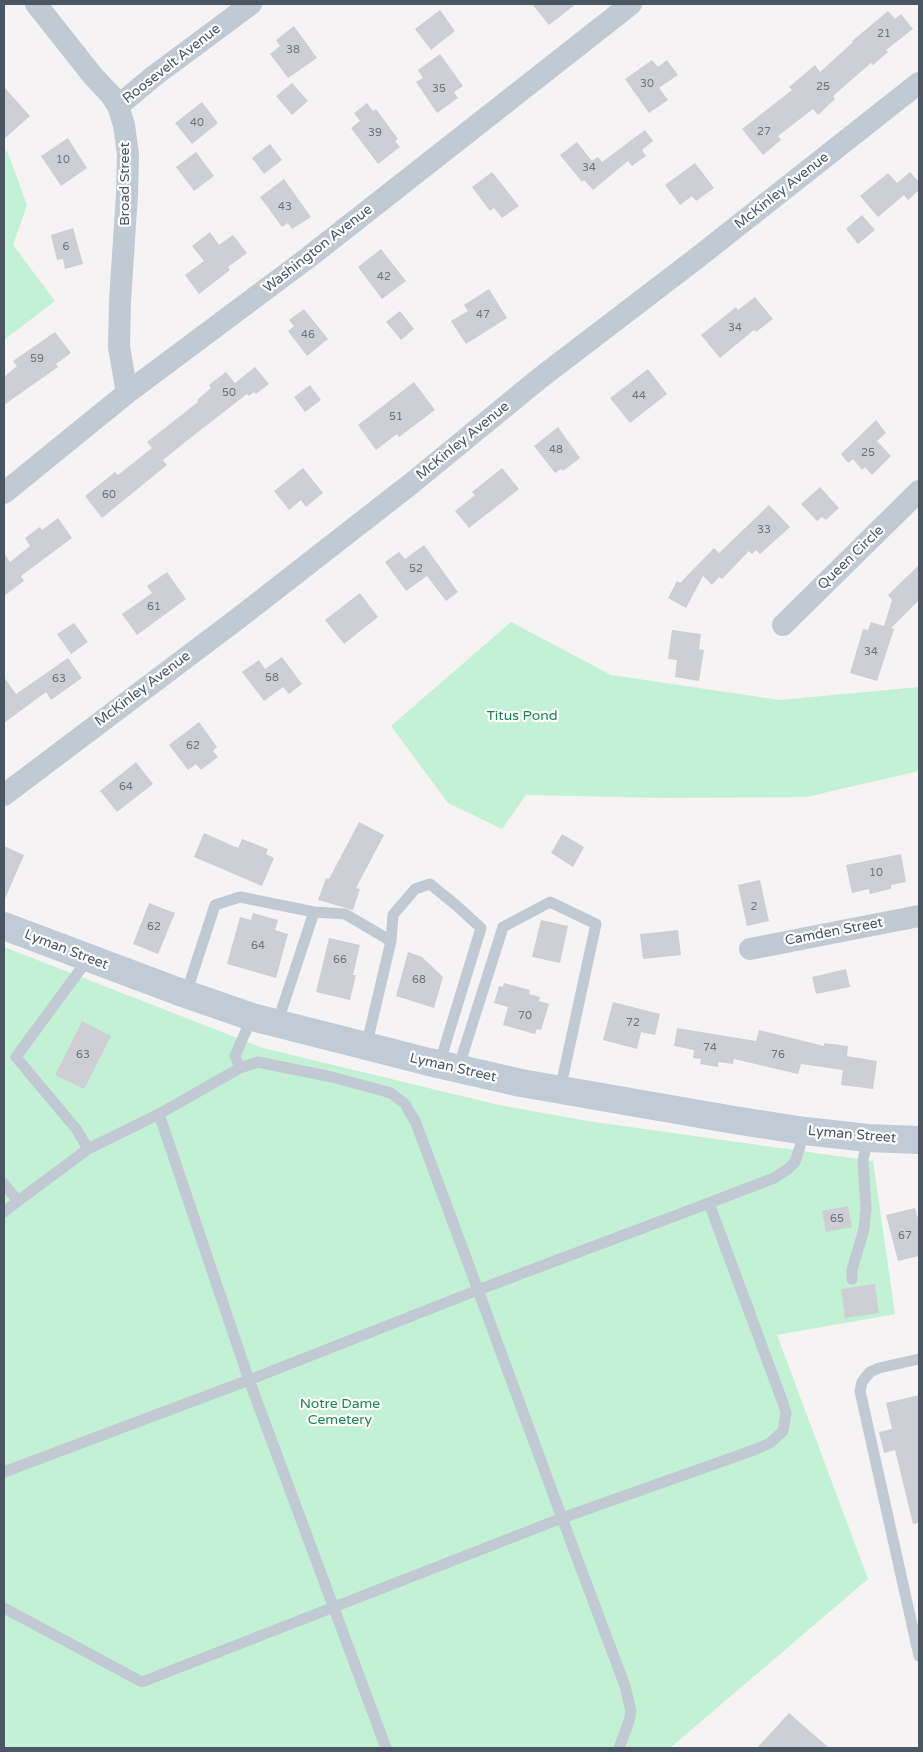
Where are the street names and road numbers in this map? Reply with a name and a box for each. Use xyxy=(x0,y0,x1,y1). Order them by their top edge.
street label: Roosevelt Avenue xyxy=(120,21,224,107)
street label: Broad Street xyxy=(117,142,133,226)
street label: McKinley Avenue xyxy=(732,149,832,233)
street label: Washington Avenue xyxy=(260,201,376,297)
street label: McKinley Avenue xyxy=(413,398,513,484)
street label: Queen Circle xyxy=(815,522,887,594)
street label: McKinley Avenue xyxy=(92,648,194,730)
street label: Camden Street xyxy=(784,914,884,950)
street label: Lyman Street xyxy=(22,926,110,974)
street label: Lyman Street xyxy=(408,1050,498,1086)
street label: Lyman Street xyxy=(807,1123,897,1147)

